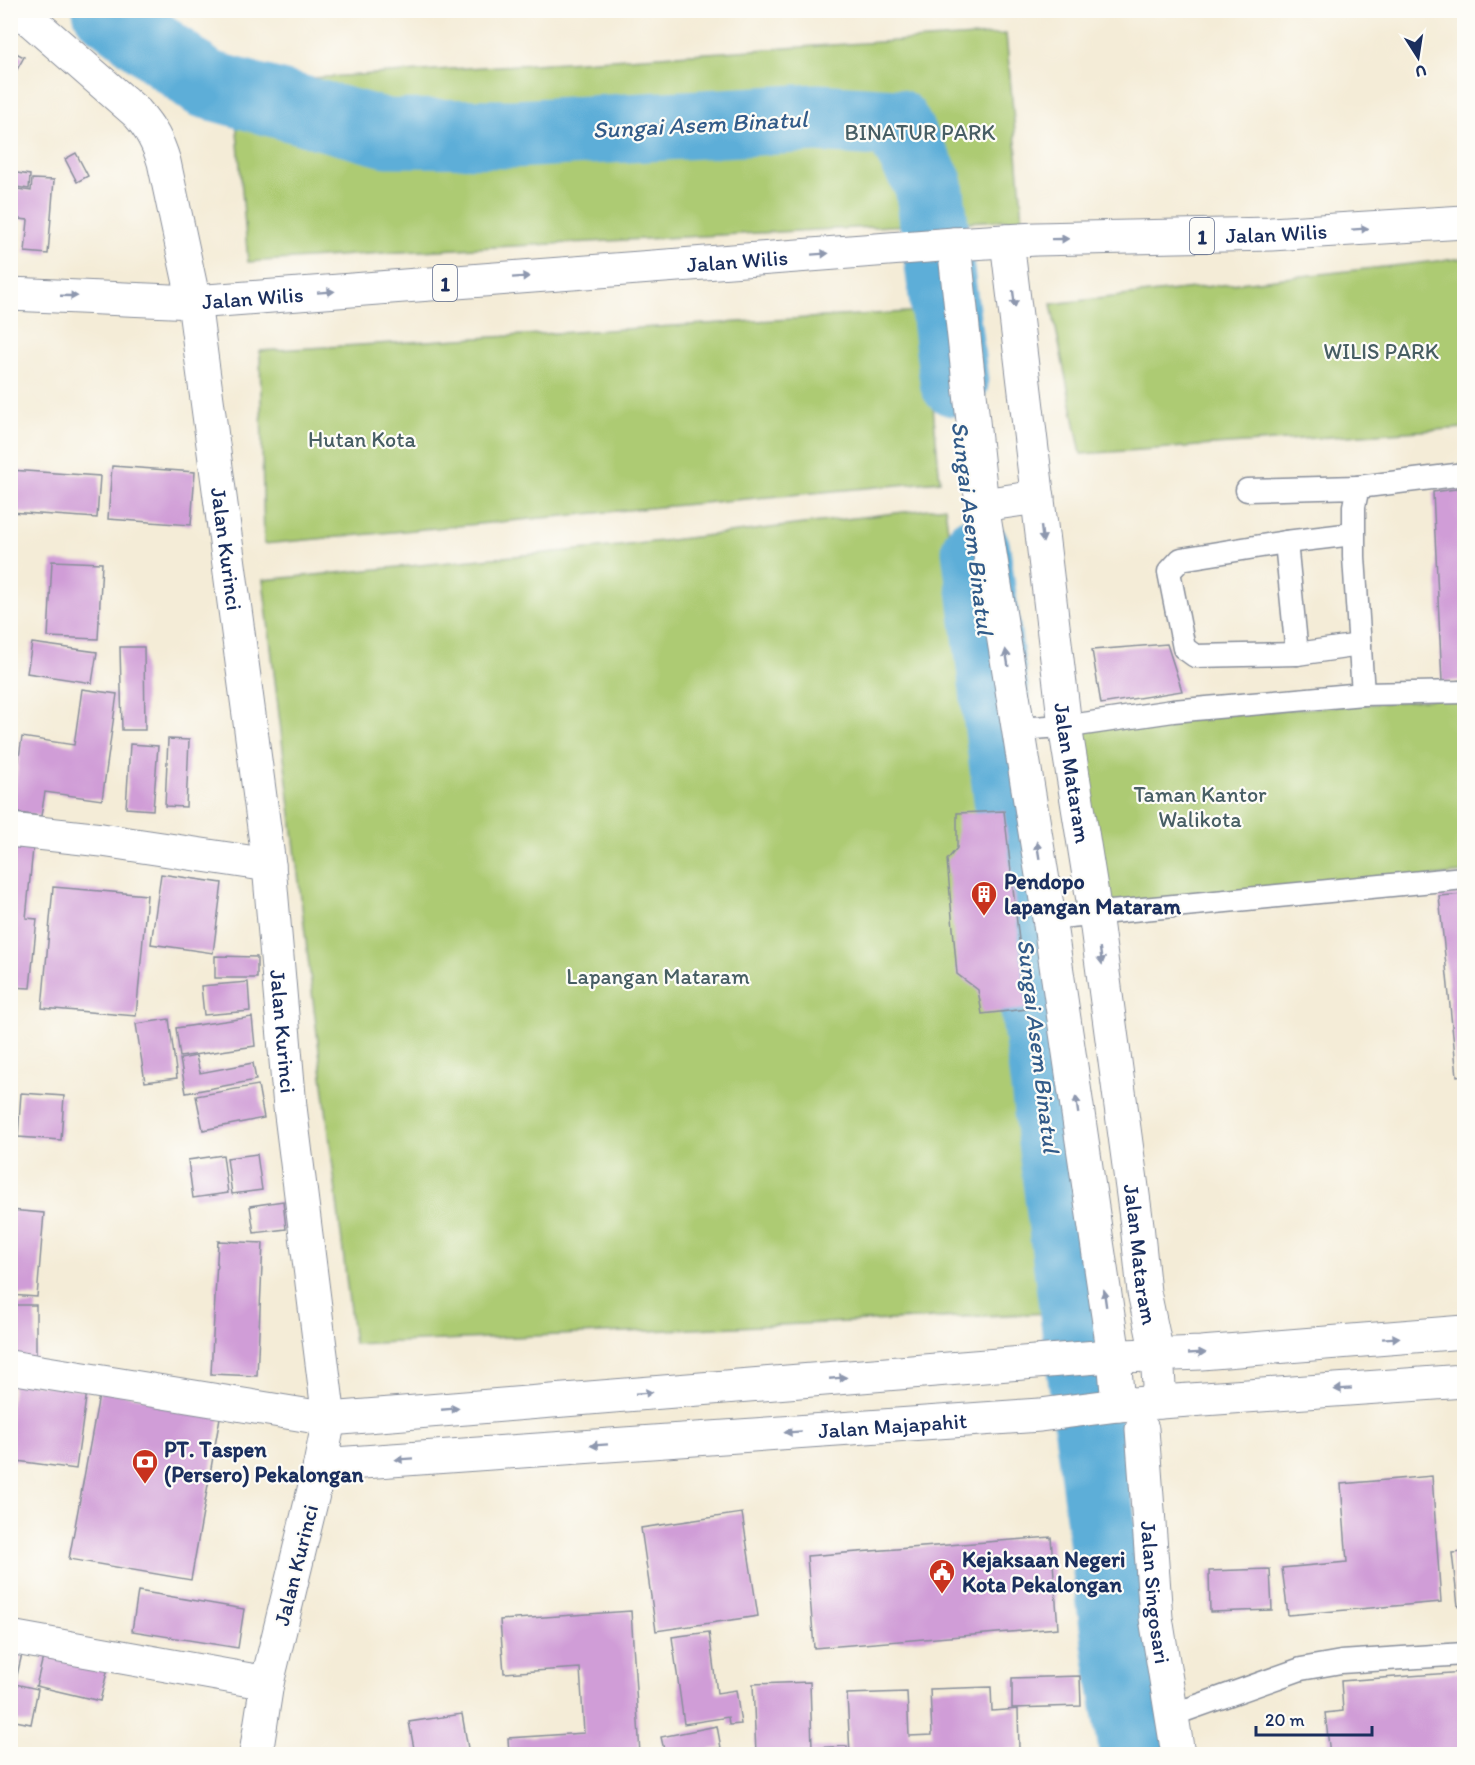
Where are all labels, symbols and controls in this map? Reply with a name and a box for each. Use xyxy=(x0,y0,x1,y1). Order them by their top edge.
north arrow xyxy=(1388,27,1448,87)
text: U xyxy=(1414,61,1428,82)
water label: Sungai Asem Binatul xyxy=(592,104,810,144)
park label: BINATUR PARK xyxy=(845,119,995,146)
street label: Jalan Wilis xyxy=(1225,217,1328,248)
road number: 1 xyxy=(1190,218,1214,254)
one-way arrow xyxy=(1351,224,1370,233)
one-way arrow xyxy=(1051,234,1070,244)
street label: Jalan Wilis xyxy=(686,243,789,278)
one-way arrow xyxy=(810,250,829,259)
road number: 1 xyxy=(433,265,457,301)
one-way arrow xyxy=(511,272,530,282)
street label: Jalan Wilis xyxy=(201,280,304,315)
one-way arrow xyxy=(317,287,336,296)
one-way arrow xyxy=(1009,290,1018,309)
one-way arrow xyxy=(59,292,78,301)
park label: WILIS PARK xyxy=(1323,338,1439,365)
water label: Sungai Asem Binatul xyxy=(946,420,1001,639)
park label: Hutan Kota xyxy=(308,426,416,453)
street label: Jalan Kurinci xyxy=(205,486,248,612)
one-way arrow xyxy=(1037,525,1047,544)
one-way arrow xyxy=(1002,648,1011,667)
street label: Jalan Mataram xyxy=(1049,701,1097,845)
park label: Taman Kantor Walikota xyxy=(1133,781,1267,833)
one-way arrow xyxy=(1033,841,1042,860)
place label: Pendopo lapangan Mataram xyxy=(1004,868,1181,920)
building icon: Pendopo lapangan Mataram xyxy=(969,879,999,917)
water label: Sungai Asem Binatul xyxy=(1012,938,1067,1157)
one-way arrow xyxy=(1096,947,1105,966)
park label: Lapangan Mataram xyxy=(566,963,750,990)
street label: Jalan Kurinci xyxy=(265,968,302,1094)
one-way arrow xyxy=(1072,1096,1081,1115)
street label: Jalan Mataram xyxy=(1118,1182,1164,1327)
one-way arrow xyxy=(1101,1289,1110,1308)
one-way arrow xyxy=(1382,1333,1401,1342)
one-way arrow xyxy=(1187,1348,1206,1357)
one-way arrow xyxy=(829,1373,848,1383)
one-way arrow xyxy=(1334,1384,1353,1394)
one-way arrow xyxy=(635,1389,654,1398)
one-way arrow xyxy=(440,1404,459,1414)
street label: Jalan Majapahit xyxy=(817,1407,968,1444)
one-way arrow xyxy=(784,1427,803,1437)
place label: PT. Taspen (Persero) Pekalongan xyxy=(164,1436,364,1488)
one-way arrow xyxy=(589,1441,608,1450)
bank icon: PT. Taspen (Persero) Pekalongan xyxy=(130,1447,160,1485)
one-way arrow xyxy=(395,1454,414,1464)
street label: Jalan Kurinci xyxy=(268,1502,324,1628)
street label: Jalan Singosari xyxy=(1135,1520,1177,1666)
place label: Kejaksaan Negeri Kota Pekalongan xyxy=(962,1546,1126,1598)
public building icon: Kejaksaan Negeri Kota Pekalongan xyxy=(927,1557,957,1595)
scale bar xyxy=(1256,1699,1372,1737)
text: 20 m xyxy=(1265,1709,1305,1731)

